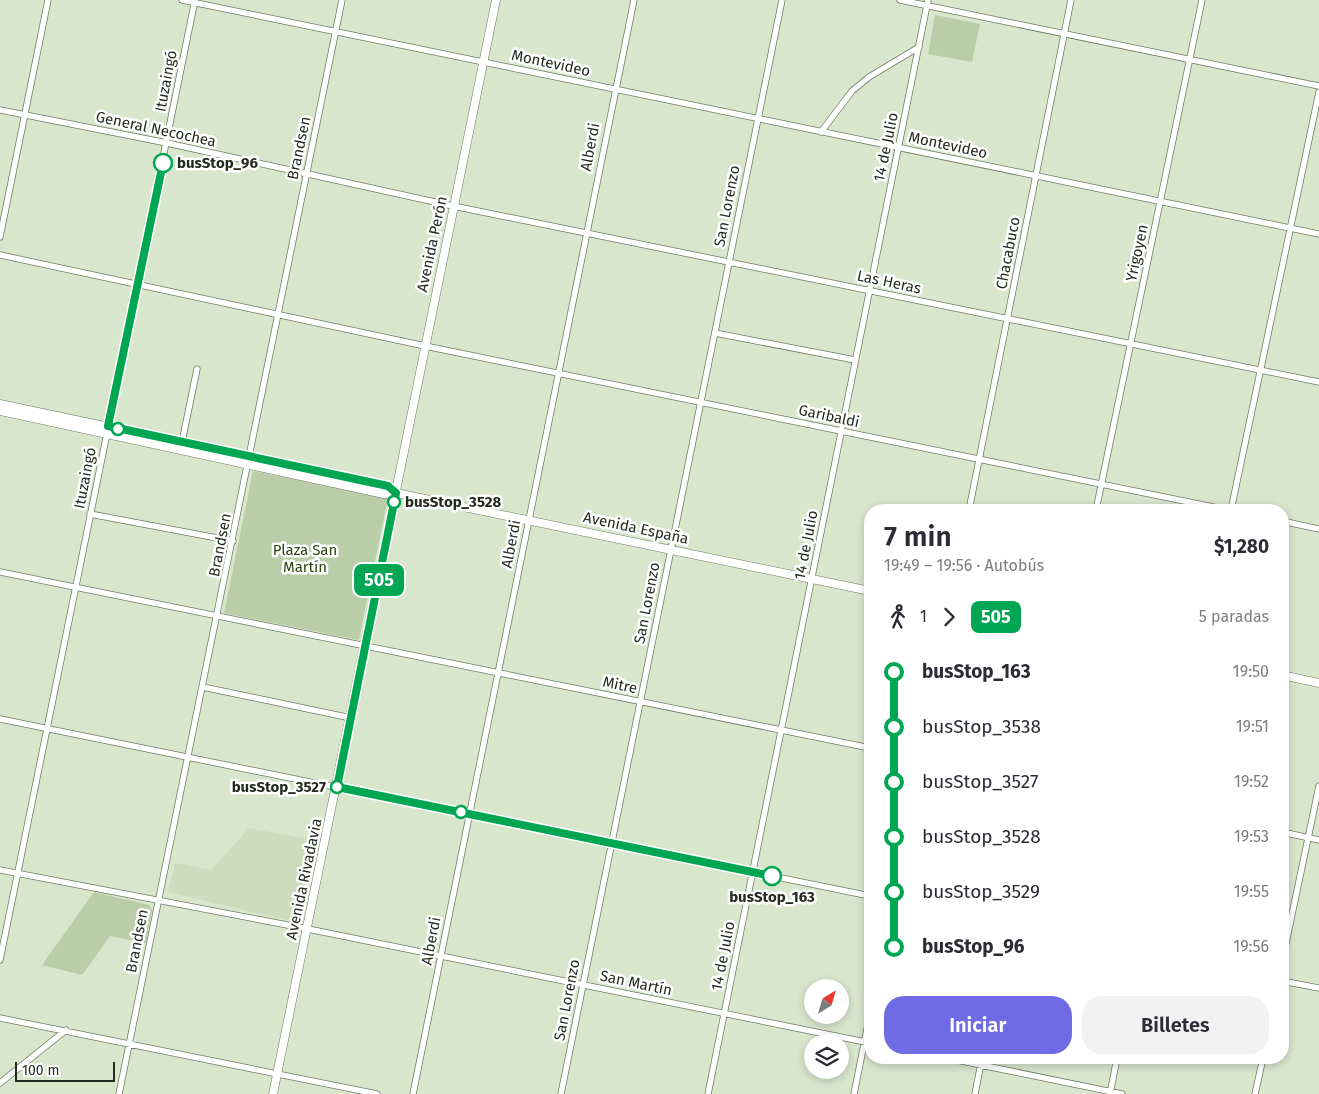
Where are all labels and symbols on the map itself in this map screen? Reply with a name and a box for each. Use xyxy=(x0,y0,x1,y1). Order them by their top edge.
street label: Montevideo xyxy=(510,46,592,80)
street label: Ituzaingó xyxy=(151,49,181,113)
street label: General Necochea xyxy=(94,107,218,151)
street label: 14 de Julio xyxy=(870,111,902,183)
street label: Brandsen xyxy=(284,115,314,181)
street label: Alberdi xyxy=(577,121,603,173)
street label: Montevideo xyxy=(907,128,989,162)
marker: busStop_96 xyxy=(153,153,173,173)
place label: busStop_96 xyxy=(177,154,258,172)
street label: San Lorenzo xyxy=(710,164,744,248)
street label: Avenida Perón xyxy=(413,194,451,294)
street label: Chacabuco xyxy=(992,215,1024,291)
street label: Yrigoyen xyxy=(1122,223,1152,283)
street label: Las Heras xyxy=(855,266,923,298)
street label: Garibaldi xyxy=(797,401,861,431)
unlabelled marker xyxy=(111,422,125,436)
street label: Ituzaingó xyxy=(70,446,100,510)
place label: busStop_3528 xyxy=(405,493,501,511)
marker: busStop_3528 xyxy=(387,495,401,509)
street label: Avenida España xyxy=(582,508,690,548)
street label: 14 de Julio xyxy=(790,509,822,581)
street label: Brandsen xyxy=(205,512,235,578)
street label: Alberdi xyxy=(498,518,524,570)
park label: Plaza San Martín xyxy=(273,541,337,576)
street label: San Lorenzo xyxy=(630,561,664,645)
line badge: 505 xyxy=(350,564,408,596)
street label: Mitre xyxy=(601,673,639,697)
place label: busStop_3527 xyxy=(232,778,326,796)
marker: busStop_3527 xyxy=(330,780,344,794)
unlabelled marker xyxy=(454,805,468,819)
street label: Avenida Rivadavia xyxy=(282,817,326,941)
marker: busStop_163 xyxy=(762,866,782,886)
place label: busStop_163 xyxy=(729,888,815,906)
street label: Brandsen xyxy=(122,908,152,974)
street label: Alberdi xyxy=(418,915,444,967)
street label: 14 de Julio xyxy=(707,920,739,992)
street label: San Lorenzo xyxy=(550,958,584,1042)
street label: San Martín xyxy=(598,967,674,999)
north arrow xyxy=(804,979,849,1024)
scale bar xyxy=(15,1059,115,1082)

